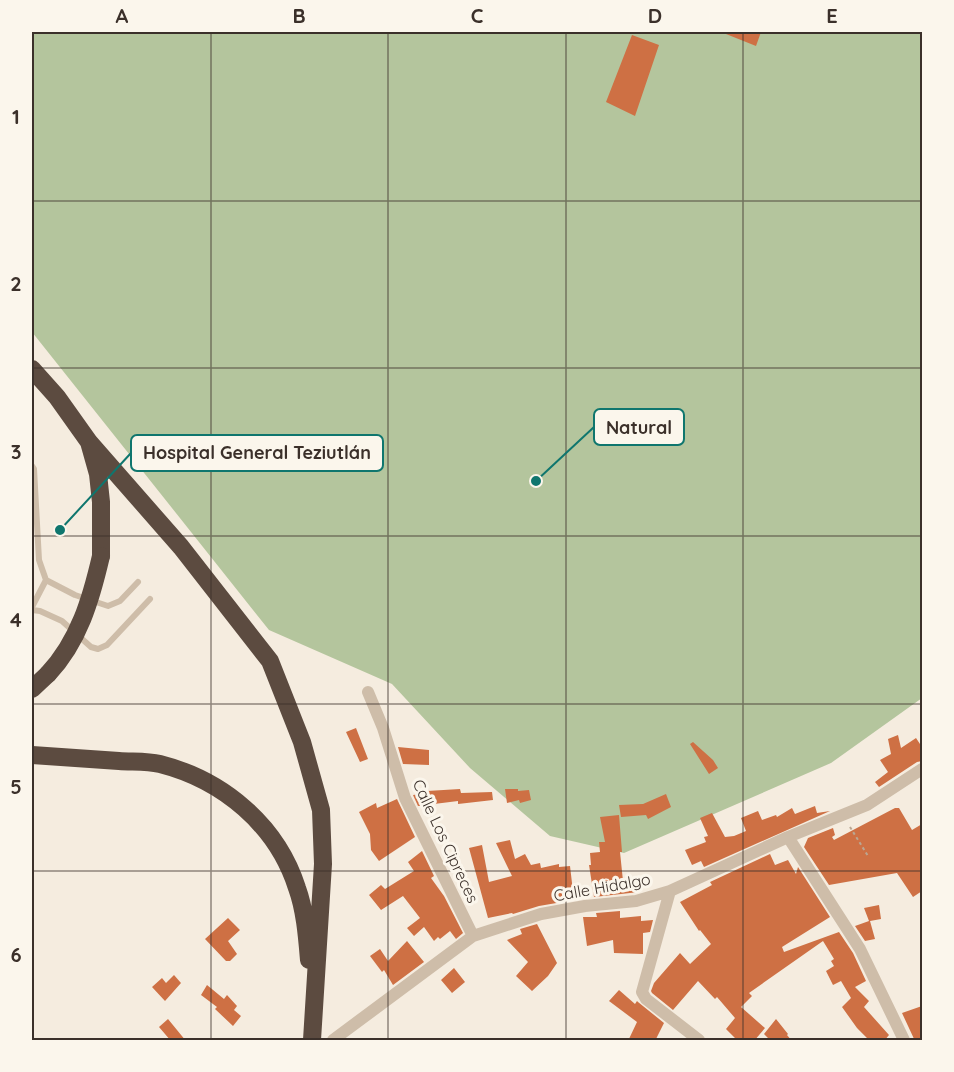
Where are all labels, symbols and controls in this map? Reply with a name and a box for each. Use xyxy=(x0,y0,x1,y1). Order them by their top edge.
text: A xyxy=(116,3,129,28)
text: B xyxy=(292,3,306,28)
text: C xyxy=(471,3,484,28)
text: D xyxy=(648,3,662,28)
text: E xyxy=(826,3,838,28)
text: 1 xyxy=(12,104,20,129)
text: 2 xyxy=(10,271,22,296)
callout: Natural xyxy=(594,409,684,445)
text: Natural xyxy=(606,416,672,439)
callout: Hospital General Teziutlán xyxy=(131,435,383,471)
text: 3 xyxy=(11,439,21,464)
text: Hospital General Teziutlán xyxy=(143,441,371,464)
text: 4 xyxy=(10,607,22,632)
text: 5 xyxy=(10,774,22,799)
street label: Calle Los Cipreces xyxy=(409,776,483,906)
street label: Calle Hidalgo xyxy=(552,869,652,905)
text: 6 xyxy=(10,942,22,967)

